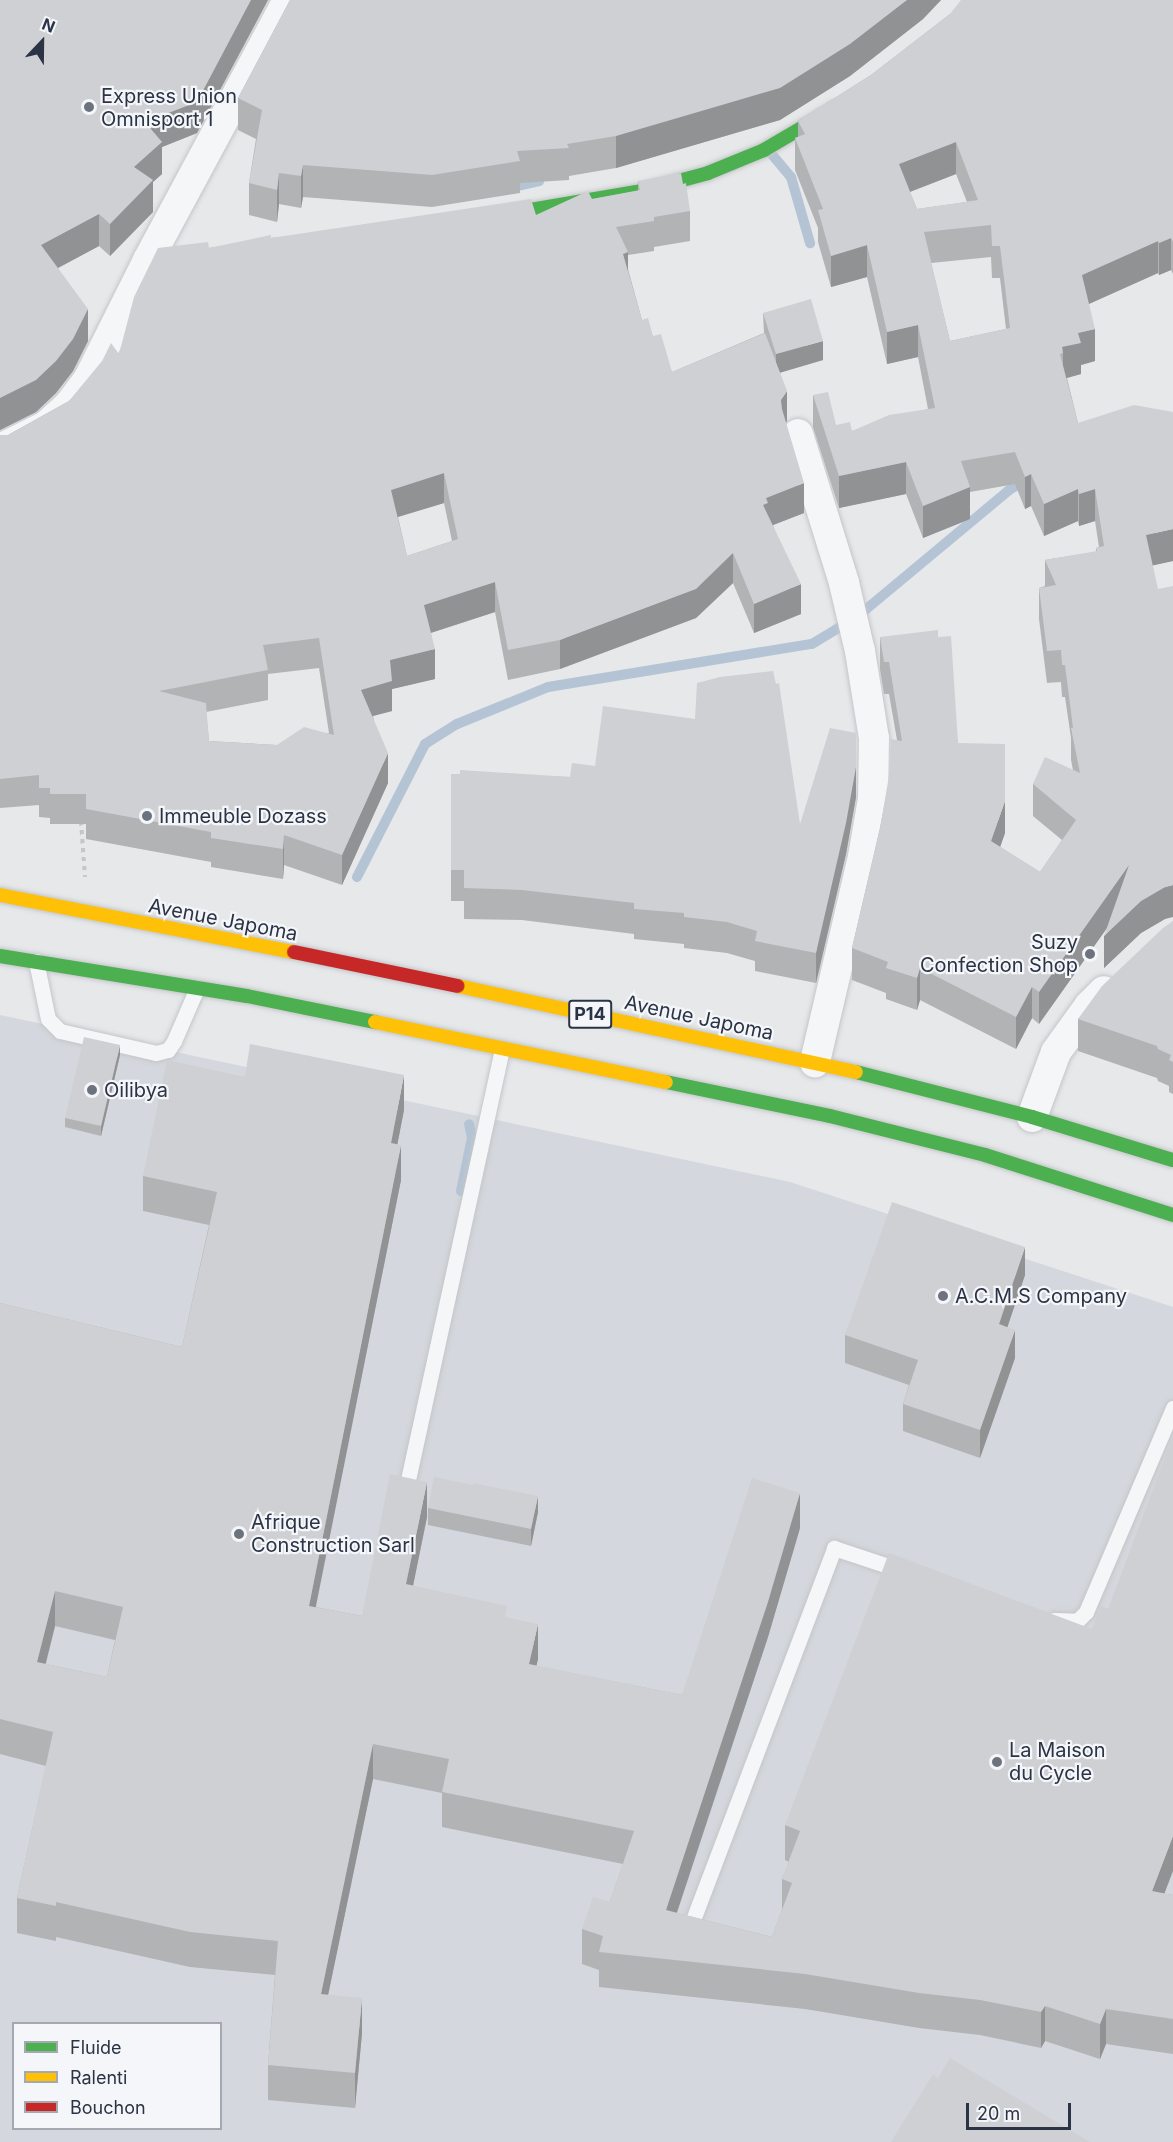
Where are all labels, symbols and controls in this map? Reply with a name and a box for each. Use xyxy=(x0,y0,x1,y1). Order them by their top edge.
north arrow xyxy=(12,12,72,72)
text: N xyxy=(39,14,58,37)
place label: Express Union Omnisport 1 xyxy=(101,84,237,131)
marker: Express Union Omnisport 1 xyxy=(82,100,96,114)
place label: Immeuble Dozass xyxy=(159,804,327,828)
marker: Immeuble Dozass xyxy=(140,809,154,823)
street label: Avenue Japoma xyxy=(146,894,300,946)
place label: Suzy Confection Shop xyxy=(920,930,1078,977)
marker: Suzy Confection Shop xyxy=(1083,947,1097,961)
street label: Avenue Japoma xyxy=(622,991,776,1045)
road number: P14 xyxy=(568,999,612,1029)
place label: Oilibya xyxy=(104,1078,168,1102)
marker: Oilibya xyxy=(85,1083,99,1097)
place label: A.C.M.S Company xyxy=(955,1284,1127,1308)
marker: A.C.M.S Company xyxy=(936,1289,950,1303)
place label: Afrique Construction Sarl xyxy=(251,1510,415,1557)
marker: Afrique Construction Sarl xyxy=(232,1527,246,1541)
place label: La Maison du Cycle xyxy=(1009,1738,1106,1785)
marker: La Maison du Cycle xyxy=(990,1755,1004,1769)
legend xyxy=(12,2022,222,2130)
text: Fluide xyxy=(70,2037,122,2058)
text: Ralenti xyxy=(70,2067,127,2088)
scale bar xyxy=(969,2091,1074,2129)
text: Bouchon xyxy=(70,2097,146,2118)
text: 20 m xyxy=(977,2103,1020,2124)

